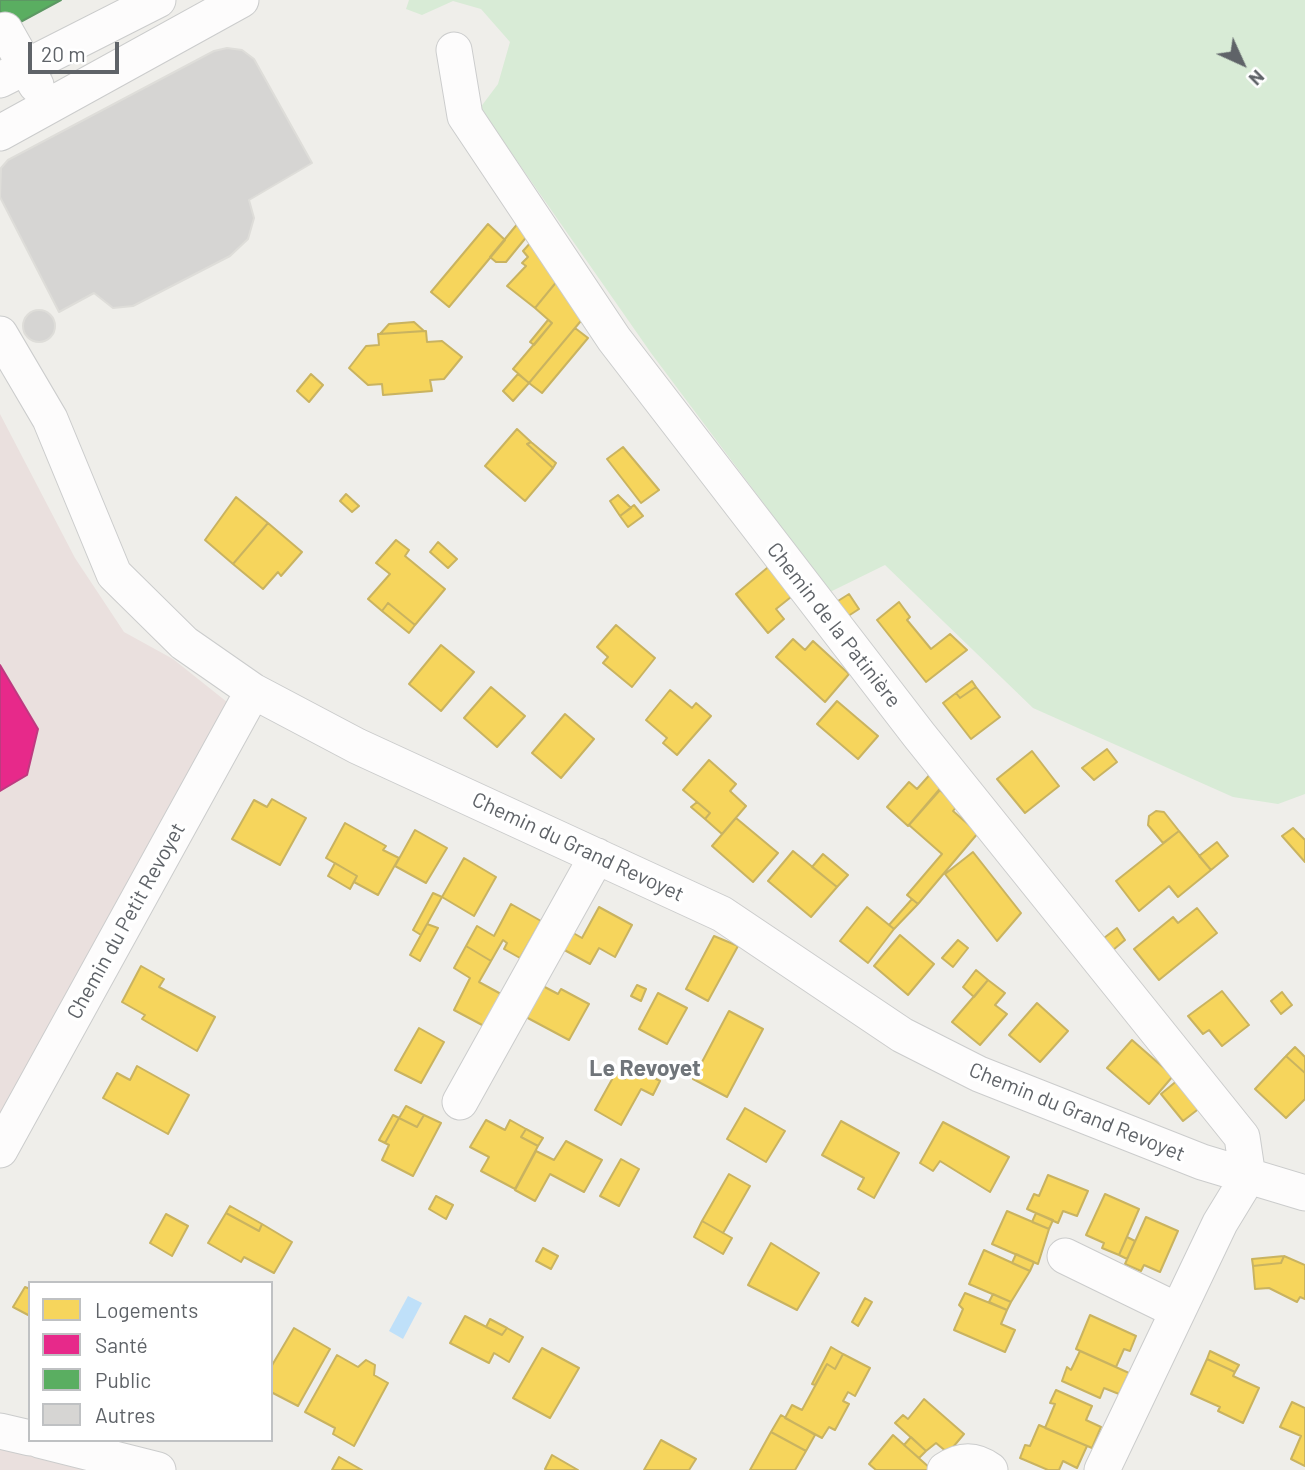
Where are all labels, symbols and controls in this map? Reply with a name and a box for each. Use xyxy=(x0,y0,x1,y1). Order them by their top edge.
scale bar xyxy=(32,28,122,72)
north arrow xyxy=(1207,28,1277,98)
text: 20 m xyxy=(41,41,86,66)
text: N xyxy=(1245,66,1270,91)
street label: Chemin de la Patinière xyxy=(762,537,906,713)
street label: Chemin du Grand Revoyet xyxy=(468,787,688,907)
street label: Chemin du Petit Revoyet xyxy=(62,818,190,1024)
district label: Le Revoyet xyxy=(589,1054,701,1082)
street label: Chemin du Grand Revoyet xyxy=(965,1057,1189,1167)
legend xyxy=(28,1281,273,1442)
text: Logements xyxy=(95,1297,198,1322)
text: Santé xyxy=(95,1332,148,1357)
text: Public xyxy=(95,1367,151,1392)
text: Autres xyxy=(95,1402,155,1427)

